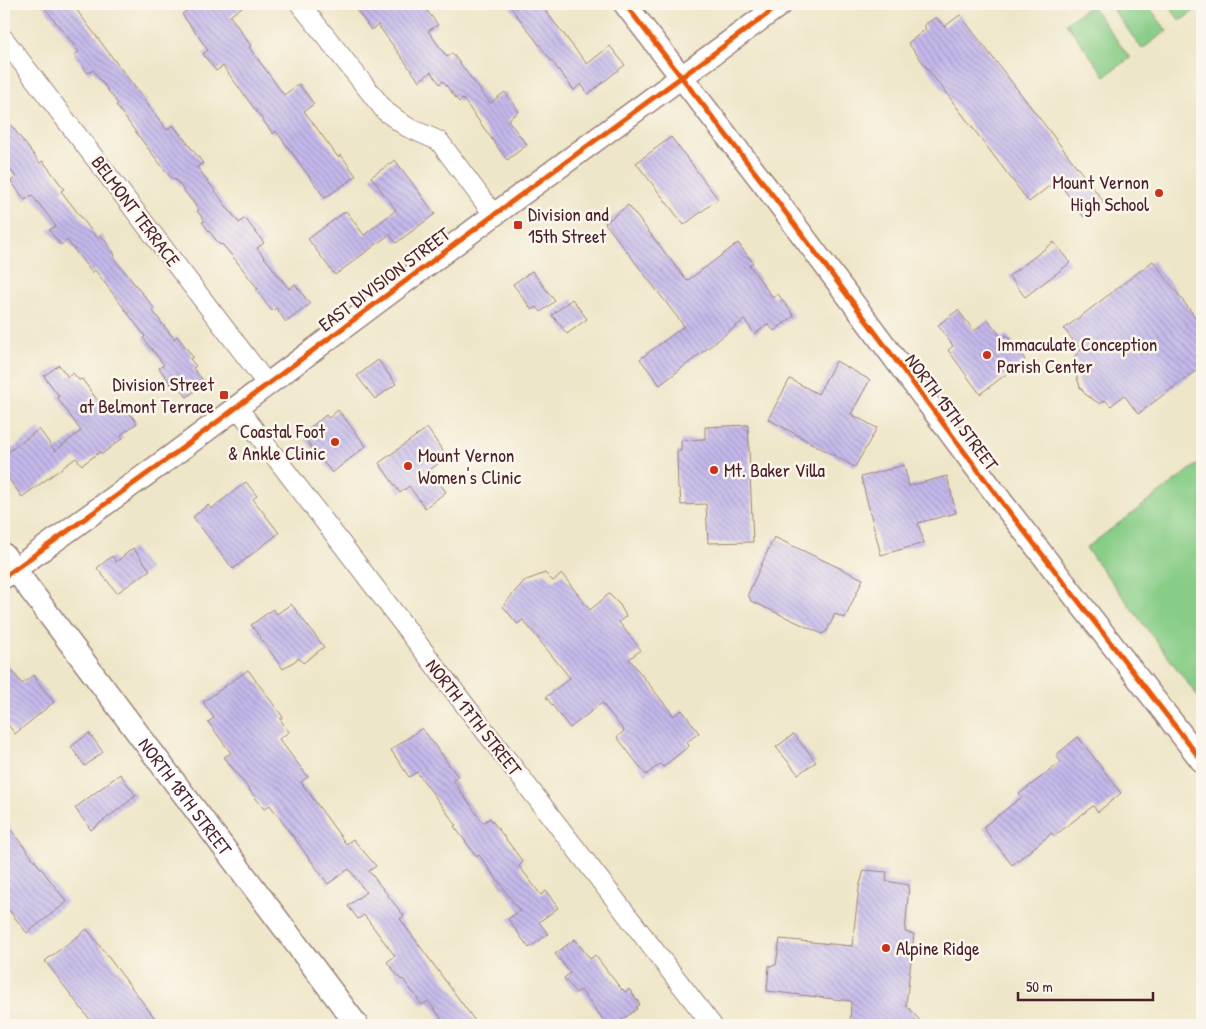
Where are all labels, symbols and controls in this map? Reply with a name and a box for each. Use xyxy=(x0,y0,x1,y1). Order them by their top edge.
street label: BELMONT TERRACE xyxy=(86,150,187,272)
place label: Mount Vernon High School xyxy=(1053,169,1150,217)
marker: Mount Vernon High School xyxy=(1153,187,1165,199)
place label: Division and 15th Street xyxy=(528,201,609,249)
marker: Division and 15th Street xyxy=(512,219,524,231)
street label: EAST DIVISION STREET xyxy=(313,220,456,337)
place label: Immaculate Conception Parish Center xyxy=(997,331,1157,379)
street label: NORTH 15TH STREET xyxy=(899,348,1005,477)
marker: Immaculate Conception Parish Center xyxy=(981,349,993,361)
place label: Division Street at Belmont Terrace xyxy=(80,371,214,419)
marker: Division Street at Belmont Terrace xyxy=(218,389,230,401)
place label: Coastal Foot & Ankle Clinic xyxy=(228,418,326,466)
marker: Coastal Foot & Ankle Clinic xyxy=(329,436,341,448)
place label: Mount Vernon Women's Clinic xyxy=(418,442,522,490)
place label: Mt. Baker Villa xyxy=(724,457,826,483)
marker: Mount Vernon Women's Clinic xyxy=(402,460,414,472)
marker: Mt. Baker Villa xyxy=(708,464,720,476)
street label: NORTH 17TH STREET xyxy=(420,653,529,782)
street label: NORTH 18TH STREET xyxy=(133,732,239,861)
place label: Alpine Ridge xyxy=(896,935,980,961)
marker: Alpine Ridge xyxy=(880,942,892,954)
scale bar xyxy=(1018,969,1154,1001)
text: 50 m xyxy=(1026,976,1053,997)

